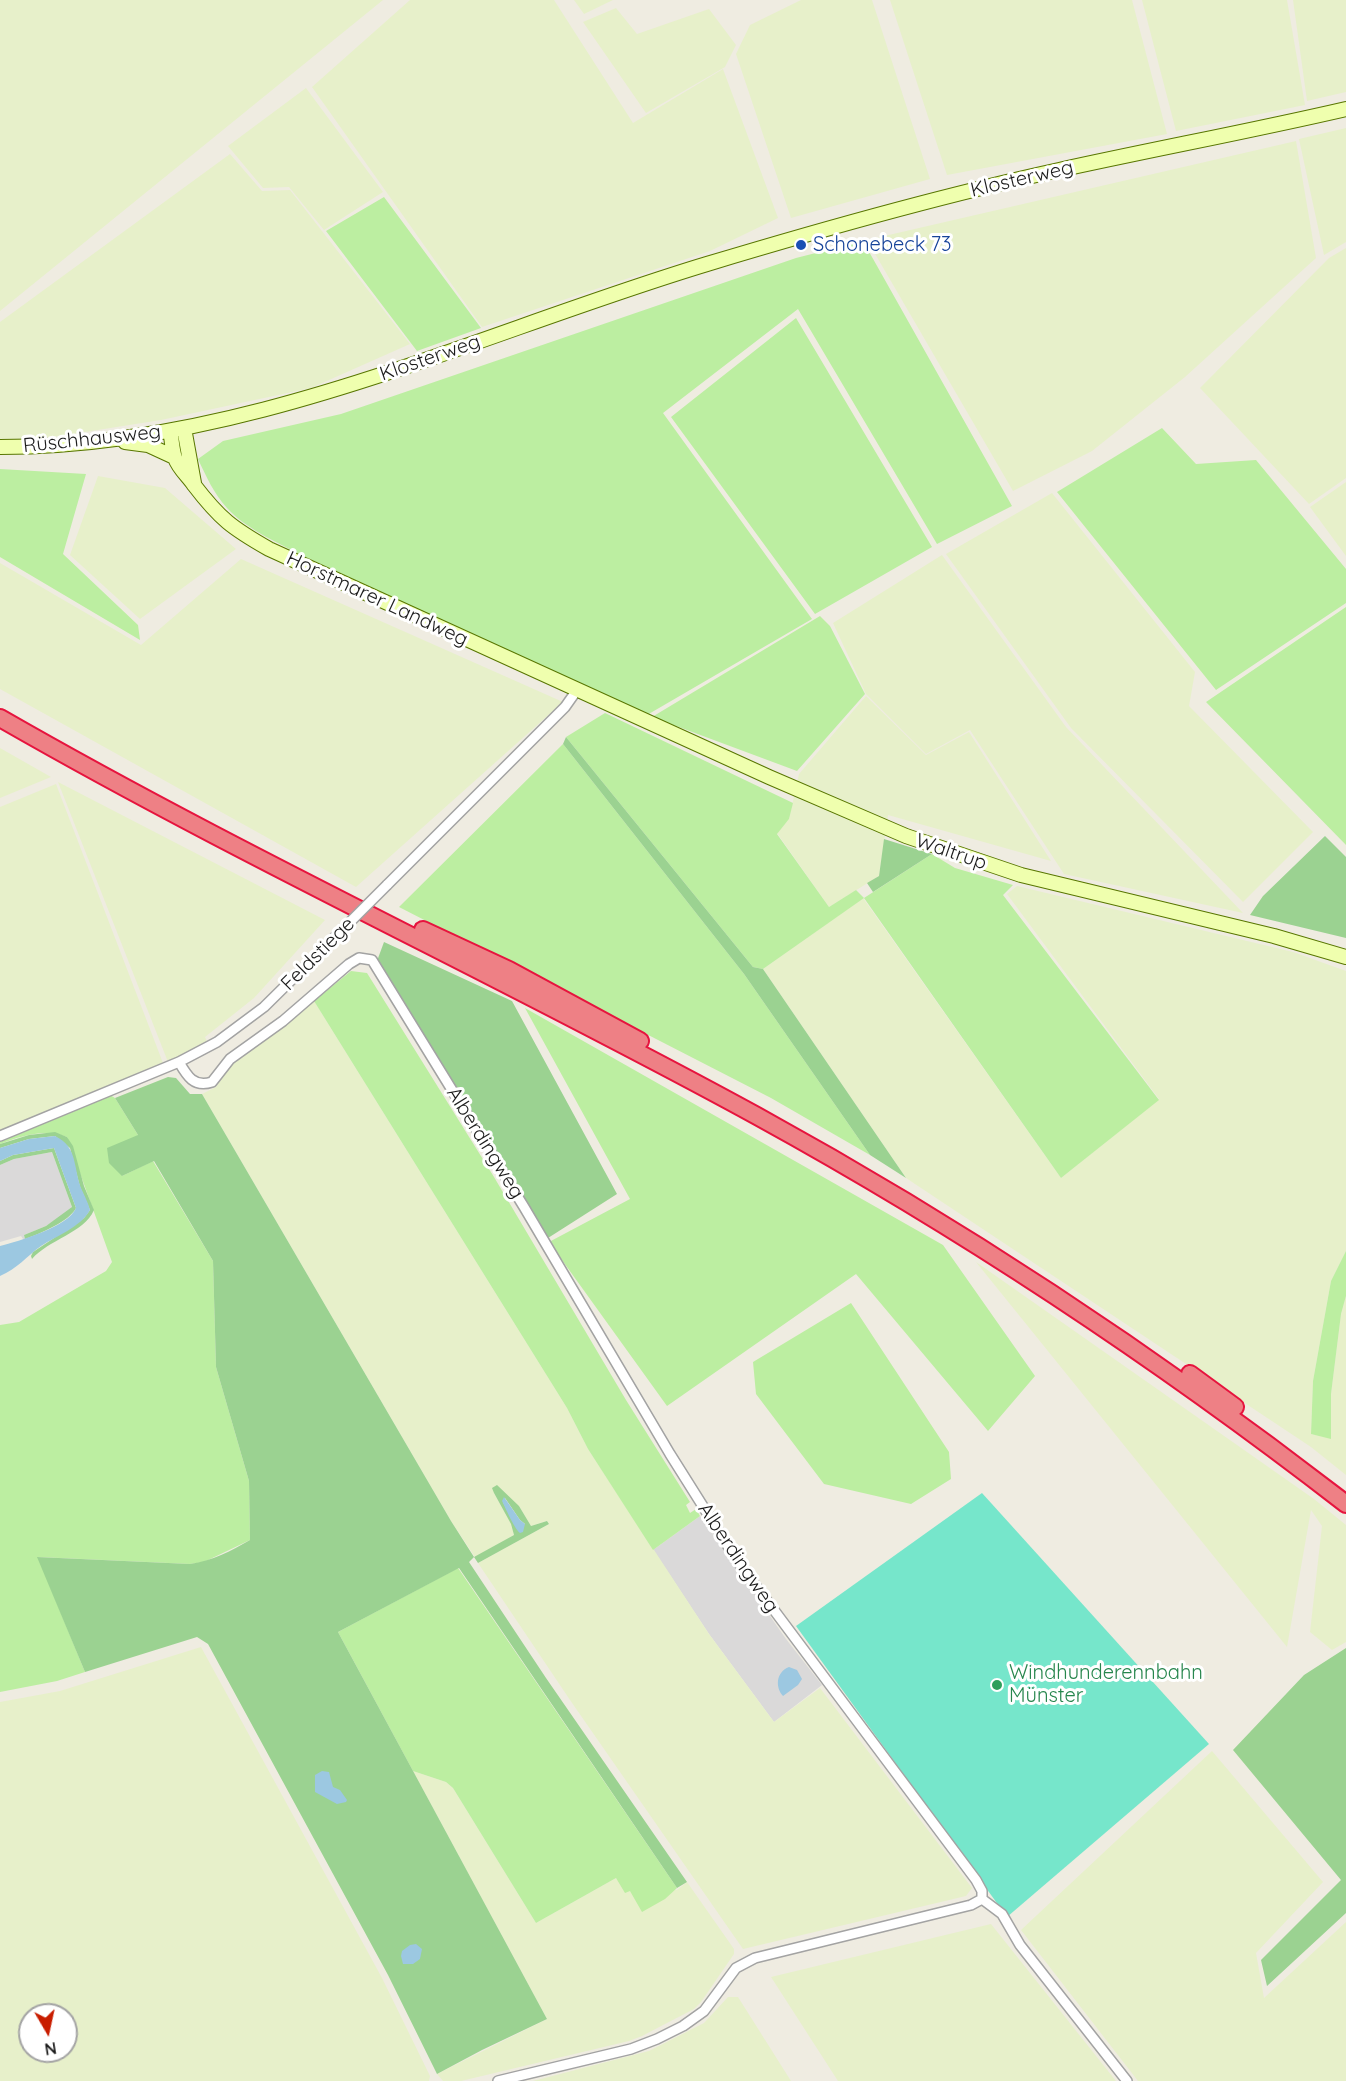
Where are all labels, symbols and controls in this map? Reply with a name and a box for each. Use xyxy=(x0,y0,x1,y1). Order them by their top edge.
street label: Klosterweg xyxy=(968,156,1076,202)
place label: Schonebeck 73 xyxy=(813,233,952,257)
marker: Schonebeck 73 xyxy=(794,238,808,252)
street label: Klosterweg xyxy=(377,330,483,386)
street label: Rüschhausweg xyxy=(22,420,162,458)
street label: Horstmarer Landweg xyxy=(282,546,472,652)
street label: Waltrup xyxy=(912,829,990,875)
street label: Feldstiege xyxy=(276,912,360,996)
street label: Alberdingweg xyxy=(441,1083,529,1203)
street label: Alberdingweg xyxy=(692,1498,784,1618)
place label: Windhunderennbahn Münster xyxy=(1009,1661,1203,1708)
marker: Windhunderennbahn Münster xyxy=(990,1678,1004,1692)
north arrow xyxy=(18,2003,78,2063)
text: N xyxy=(43,2038,58,2060)

